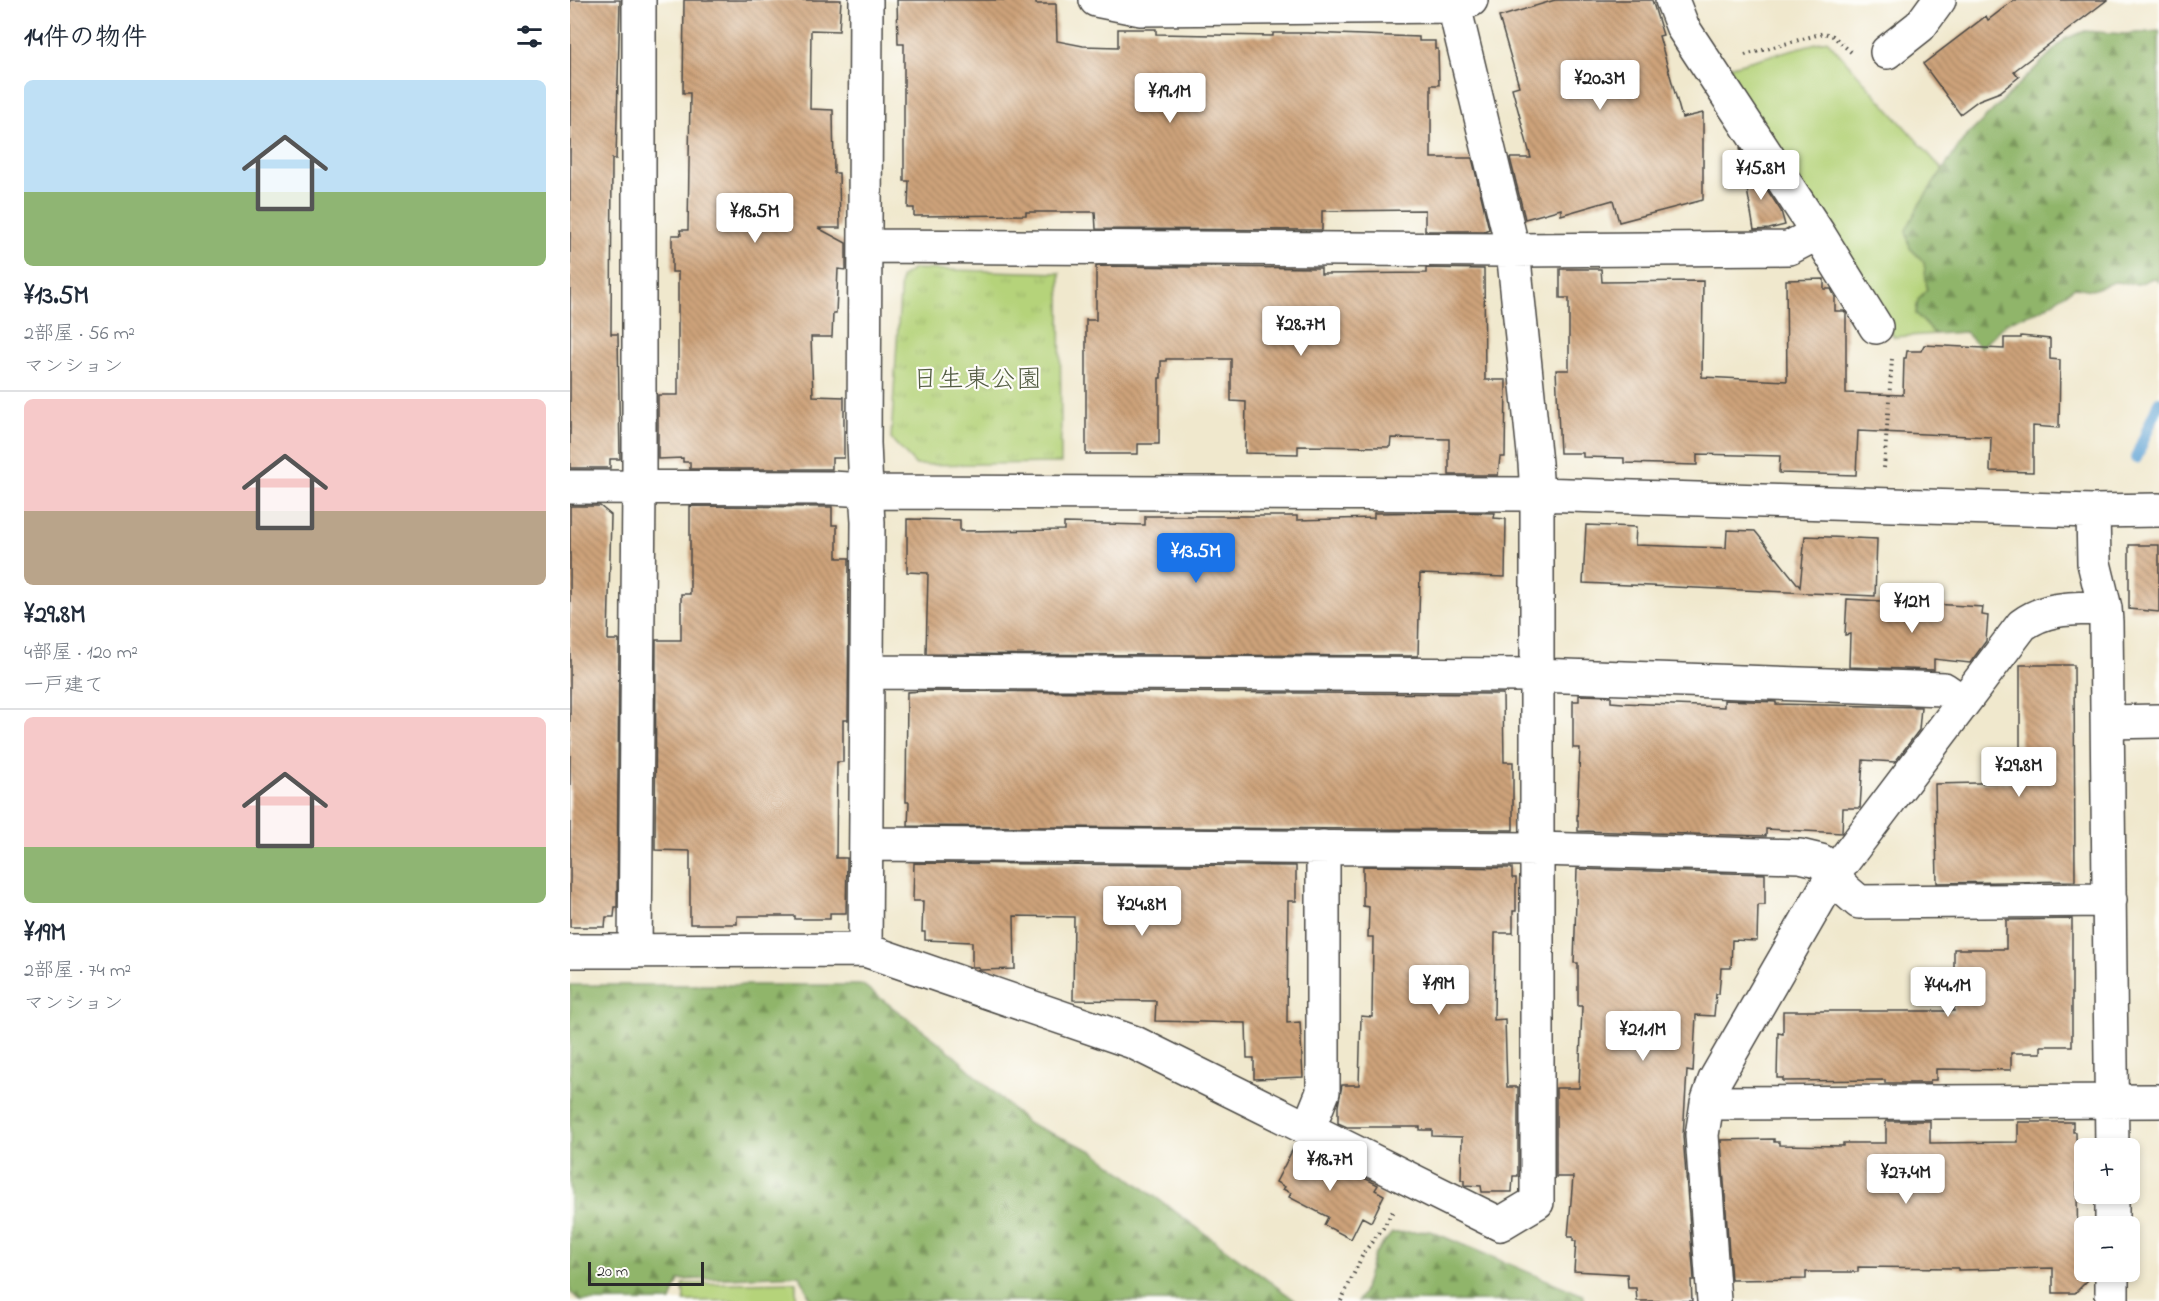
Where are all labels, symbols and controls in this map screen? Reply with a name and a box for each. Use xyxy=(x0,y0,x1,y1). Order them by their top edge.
text: 14件の物件 xyxy=(24,20,147,58)
icon: filters xyxy=(513,20,546,53)
pin: ¥20.3M xyxy=(1551,60,1649,111)
text: ¥20.3M xyxy=(1575,65,1625,94)
pin: ¥19.1M xyxy=(1121,73,1219,124)
text: ¥19.1M xyxy=(1149,78,1191,107)
icon: home xyxy=(231,119,339,227)
pin: ¥15.8M xyxy=(1712,150,1810,201)
text: ¥15.8M xyxy=(1736,155,1786,184)
pin: ¥18.5M xyxy=(706,193,804,244)
text: ¥18.5M xyxy=(730,198,780,227)
text: ¥13.5M xyxy=(24,278,89,316)
pin: ¥28.7M xyxy=(1252,306,1350,357)
text: ¥28.7M xyxy=(1276,311,1326,340)
text: 2部屋 · 56 m² xyxy=(24,320,135,349)
text: マンション xyxy=(24,353,123,382)
park label: 日生東公園 xyxy=(912,362,1042,400)
icon: home xyxy=(231,438,339,546)
pin: ¥13.5M xyxy=(1147,533,1245,584)
text: ¥13.5M xyxy=(1171,538,1221,567)
pin: ¥12M xyxy=(1876,583,1948,634)
text: ¥12M xyxy=(1894,588,1930,617)
text: ¥29.8M xyxy=(24,597,86,635)
text: 4部屋 · 120 m² xyxy=(24,639,138,668)
text: 一戸建て xyxy=(24,672,104,701)
pin: ¥29.8M xyxy=(1970,747,2068,798)
text: ¥29.8M xyxy=(1995,752,2043,781)
icon: home xyxy=(231,756,339,864)
pin: ¥24.8M xyxy=(1093,886,1191,937)
text: ¥24.8M xyxy=(1117,891,1167,920)
text: ¥19M xyxy=(24,915,66,953)
text: 2部屋 · 74 m² xyxy=(24,957,131,986)
pin: ¥19M xyxy=(1403,965,1475,1016)
pin: ¥44.1M xyxy=(1899,967,1997,1018)
text: ¥19M xyxy=(1423,970,1455,999)
text: ¥44.1M xyxy=(1925,972,1971,1001)
text: マンション xyxy=(24,990,123,1019)
pin: ¥21.1M xyxy=(1594,1011,1692,1062)
text: ¥21.1M xyxy=(1620,1016,1666,1045)
map controls xyxy=(2074,1138,2140,1282)
button: + xyxy=(2074,1138,2140,1204)
pin: ¥18.7M xyxy=(1281,1141,1379,1192)
text: ¥18.7M xyxy=(1307,1146,1353,1175)
pin: ¥27.4M xyxy=(1857,1154,1955,1205)
text: ¥27.4M xyxy=(1881,1159,1931,1188)
button: − xyxy=(2074,1216,2140,1282)
scale bar xyxy=(588,1259,704,1286)
text: 20 m xyxy=(597,1260,628,1284)

